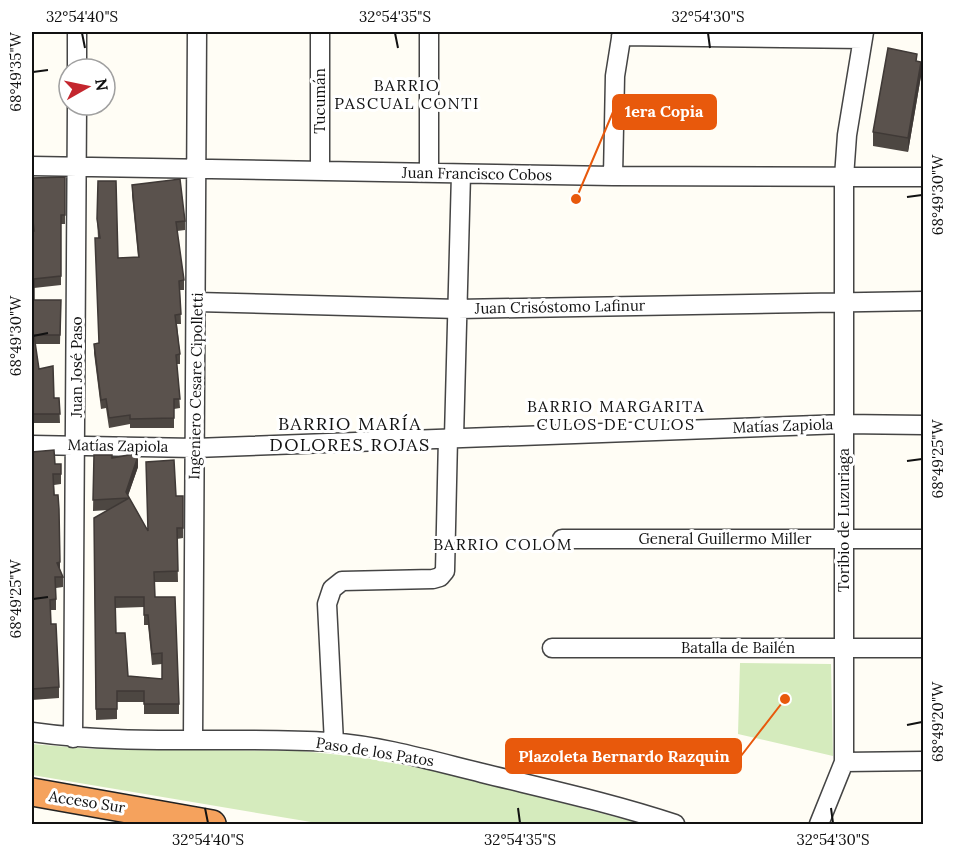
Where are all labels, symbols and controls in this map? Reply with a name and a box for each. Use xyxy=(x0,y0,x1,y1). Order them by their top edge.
text: 32°54'40"S xyxy=(46,7,118,26)
text: 32°54'35"S xyxy=(359,7,431,26)
text: 32°54'30"S xyxy=(671,7,745,26)
text: 68°49'35"W xyxy=(6,31,25,112)
north arrow xyxy=(57,57,117,117)
street label: Tucumán xyxy=(310,68,329,134)
district label: BARRIO PASCUAL CONTI xyxy=(334,75,480,113)
text: N xyxy=(91,77,113,92)
callout: 1era Copia xyxy=(613,95,716,129)
text: 1era Copia xyxy=(625,101,704,121)
text: 68°49'30"W xyxy=(928,154,947,235)
street label: Juan Francisco Cobos xyxy=(401,163,552,184)
street label: Ingeniero Cesare Cipolletti xyxy=(184,292,207,480)
text: 68°49'30"W xyxy=(6,295,25,376)
street label: Juan Crisóstomo Lafinur xyxy=(474,296,646,318)
street label: Juan José Paso xyxy=(67,316,86,419)
district label: BARRIO MARGARITA CULOS DE CULOS xyxy=(527,396,705,434)
district label: BARRIO MARÍA DOLORES ROJAS xyxy=(269,412,431,456)
street label: Matías Zapiola xyxy=(732,414,834,437)
text: 68°49'25"W xyxy=(928,418,947,498)
street label: Matías Zapiola xyxy=(67,435,169,456)
street label: Toribio de Luzuriaga xyxy=(834,448,853,592)
street label: General Guillermo Miller xyxy=(638,529,812,548)
district label: BARRIO COLOM xyxy=(433,534,573,554)
text: 68°49'25"W xyxy=(6,558,25,638)
street label: Batalla de Bailén xyxy=(681,638,795,657)
text: 68°49'20"W xyxy=(928,681,947,762)
street label: Paso de los Patos xyxy=(315,733,436,770)
callout: Plazoleta Bernardo Razquin xyxy=(506,739,741,773)
text: Plazoleta Bernardo Razquin xyxy=(518,746,730,766)
street label: Acceso Sur xyxy=(47,786,127,817)
text: 32°54'40"S xyxy=(172,830,244,849)
text: 32°54'35"S xyxy=(484,830,556,849)
text: 32°54'30"S xyxy=(796,830,870,849)

